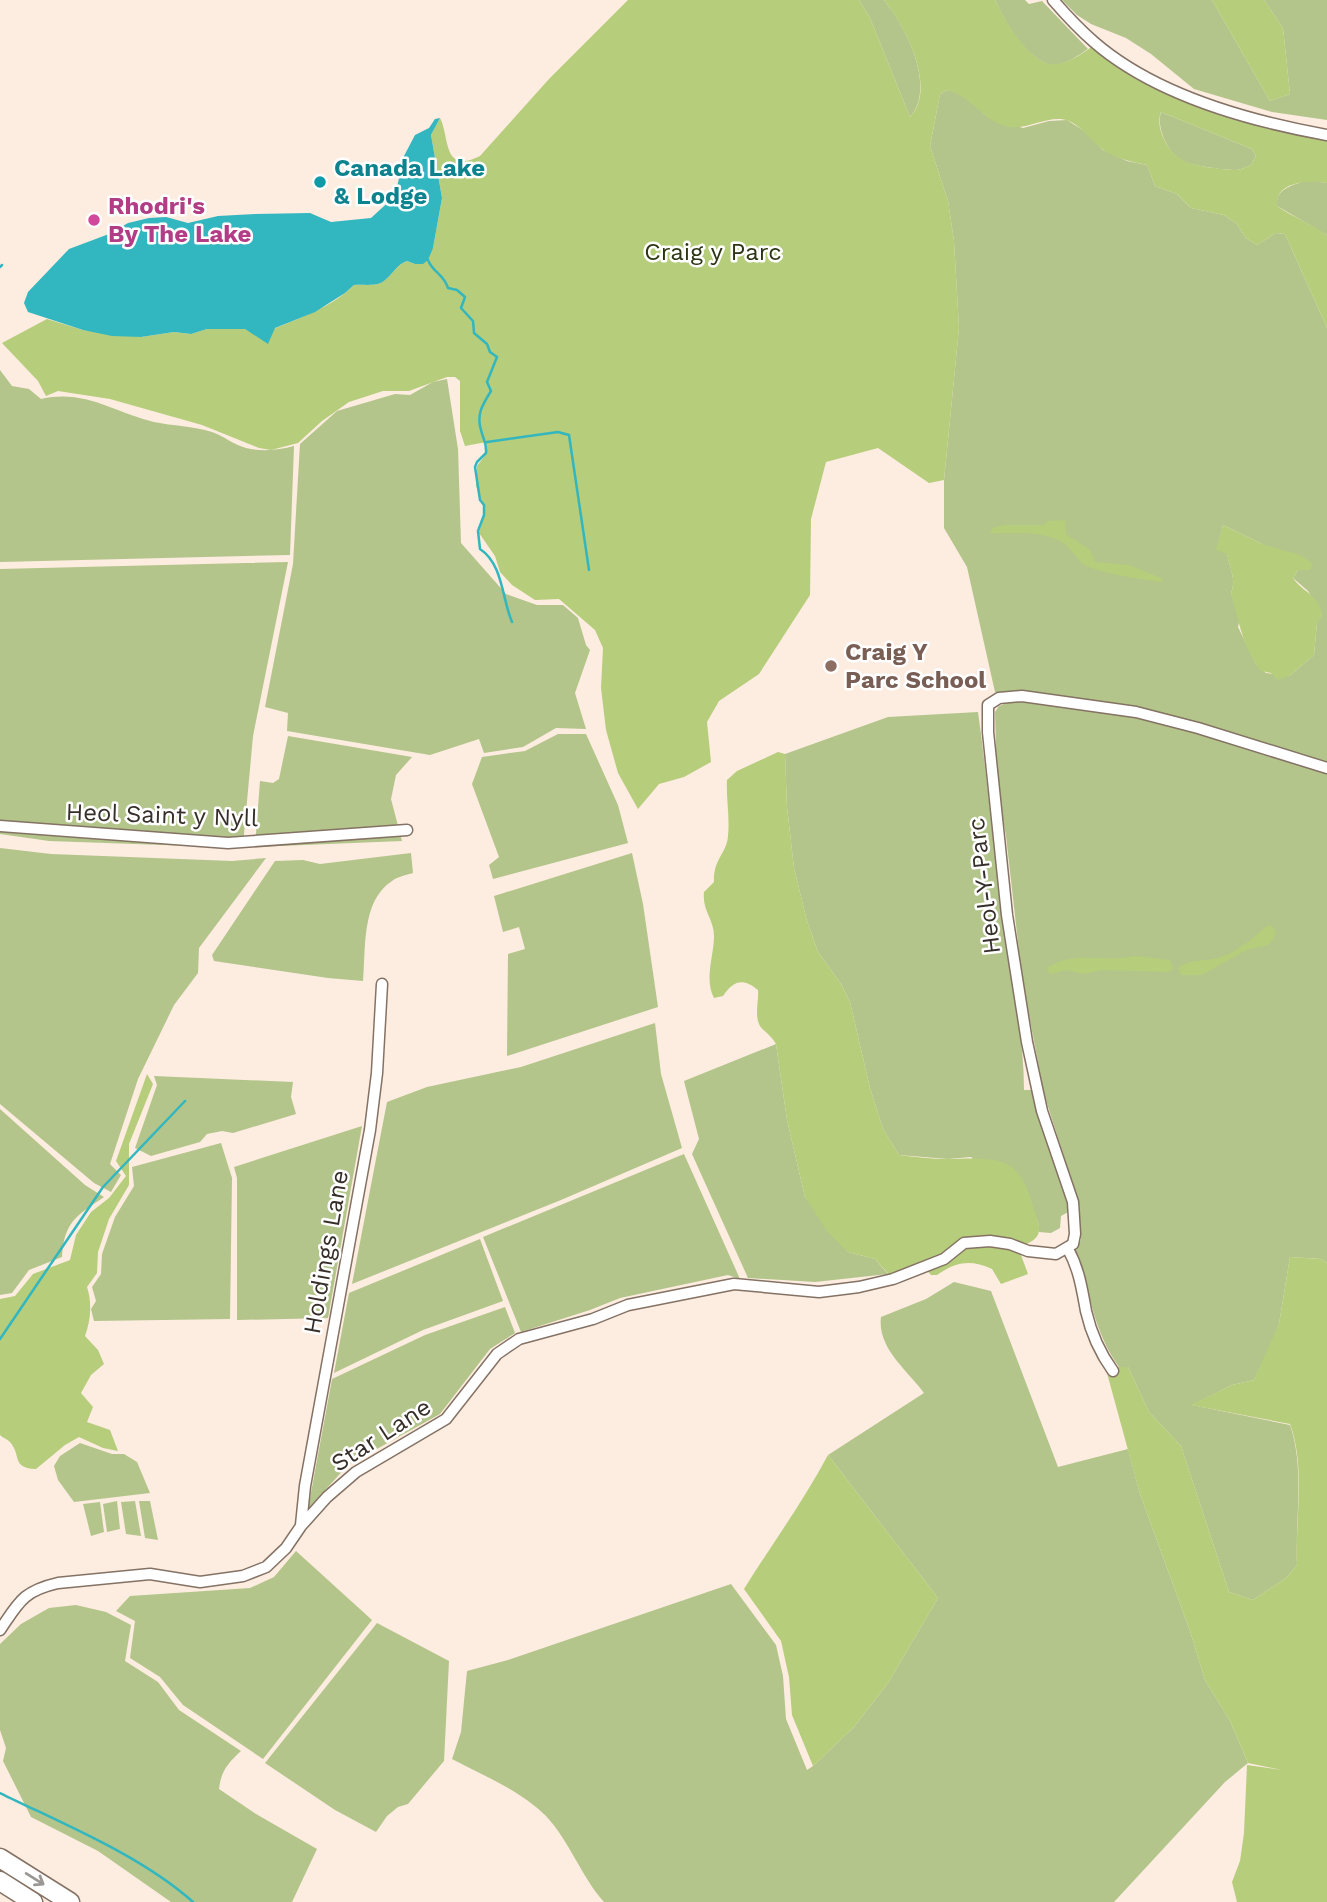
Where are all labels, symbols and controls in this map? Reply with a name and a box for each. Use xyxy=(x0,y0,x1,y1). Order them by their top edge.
place label: Canada Lake & Lodge xyxy=(334,154,485,210)
marker: Canada Lake & Lodge xyxy=(312,174,328,190)
place label: Rhodri's By The Lake xyxy=(108,192,252,248)
marker: Rhodri's By The Lake xyxy=(86,212,102,228)
park label: Craig y Parc xyxy=(644,238,782,266)
place label: Craig Y Parc School xyxy=(845,638,986,694)
marker: Craig Y Parc School xyxy=(823,658,839,674)
street label: Heol Saint y Nyll xyxy=(65,798,259,832)
street label: Heol-Y-Parc xyxy=(962,816,1006,956)
street label: Holdings Lane xyxy=(298,1168,354,1336)
street label: Star Lane xyxy=(326,1392,436,1478)
one-way arrow xyxy=(25,1873,45,1887)

